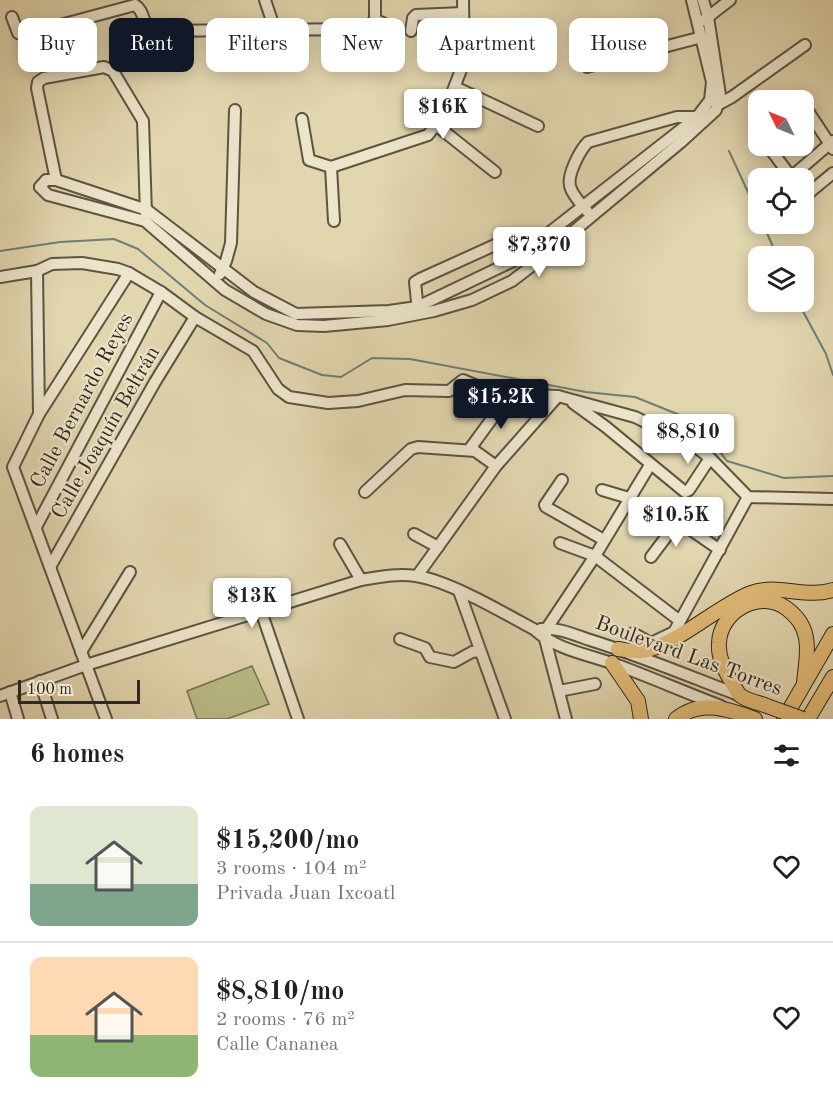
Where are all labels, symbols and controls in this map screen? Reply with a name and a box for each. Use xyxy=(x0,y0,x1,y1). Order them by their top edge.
chip: Buy xyxy=(18,18,97,72)
chip: Rent xyxy=(109,18,194,72)
chip: Filters xyxy=(206,18,309,72)
chip: New xyxy=(321,18,405,72)
chip: Apartment xyxy=(417,18,557,72)
chip: House xyxy=(569,18,668,72)
pin: $16K xyxy=(407,89,479,140)
north arrow xyxy=(748,90,814,156)
map controls xyxy=(748,90,814,312)
text: $16K xyxy=(418,98,468,118)
button: locate xyxy=(748,168,814,234)
pin: $7,370 xyxy=(490,227,588,278)
text: $7,370 xyxy=(507,236,571,256)
button: layers xyxy=(748,246,814,312)
street label: Calle Bernardo Reyes xyxy=(27,310,137,492)
street label: Calle Joaquín Beltrán xyxy=(48,343,164,523)
pin: $15.2K xyxy=(452,379,550,430)
text: $15.2K xyxy=(467,388,535,408)
pin: $8,810 xyxy=(639,414,737,465)
text: $8,810 xyxy=(656,423,720,443)
pin: $10.5K xyxy=(627,497,725,548)
text: $10.5K xyxy=(642,506,710,526)
pin: $13K xyxy=(216,578,288,629)
text: $13K xyxy=(227,587,277,607)
street label: Boulevard Las Torres xyxy=(592,613,785,700)
scale bar xyxy=(18,677,140,704)
text: 100 m xyxy=(27,682,72,698)
icon: filters xyxy=(770,739,803,772)
text: 6 homes xyxy=(30,742,124,768)
text: $15,200/mo xyxy=(216,828,359,854)
icon: home xyxy=(78,830,150,902)
icon: heart xyxy=(770,850,803,883)
text: 3 rooms · 104 m² xyxy=(216,859,366,879)
text: Privada Juan Ixcoatl xyxy=(216,884,395,904)
text: $8,810/mo xyxy=(216,979,344,1005)
icon: home xyxy=(78,981,150,1053)
icon: heart xyxy=(770,1001,803,1034)
text: 2 rooms · 76 m² xyxy=(216,1010,355,1030)
text: Calle Cananea xyxy=(216,1035,339,1055)

